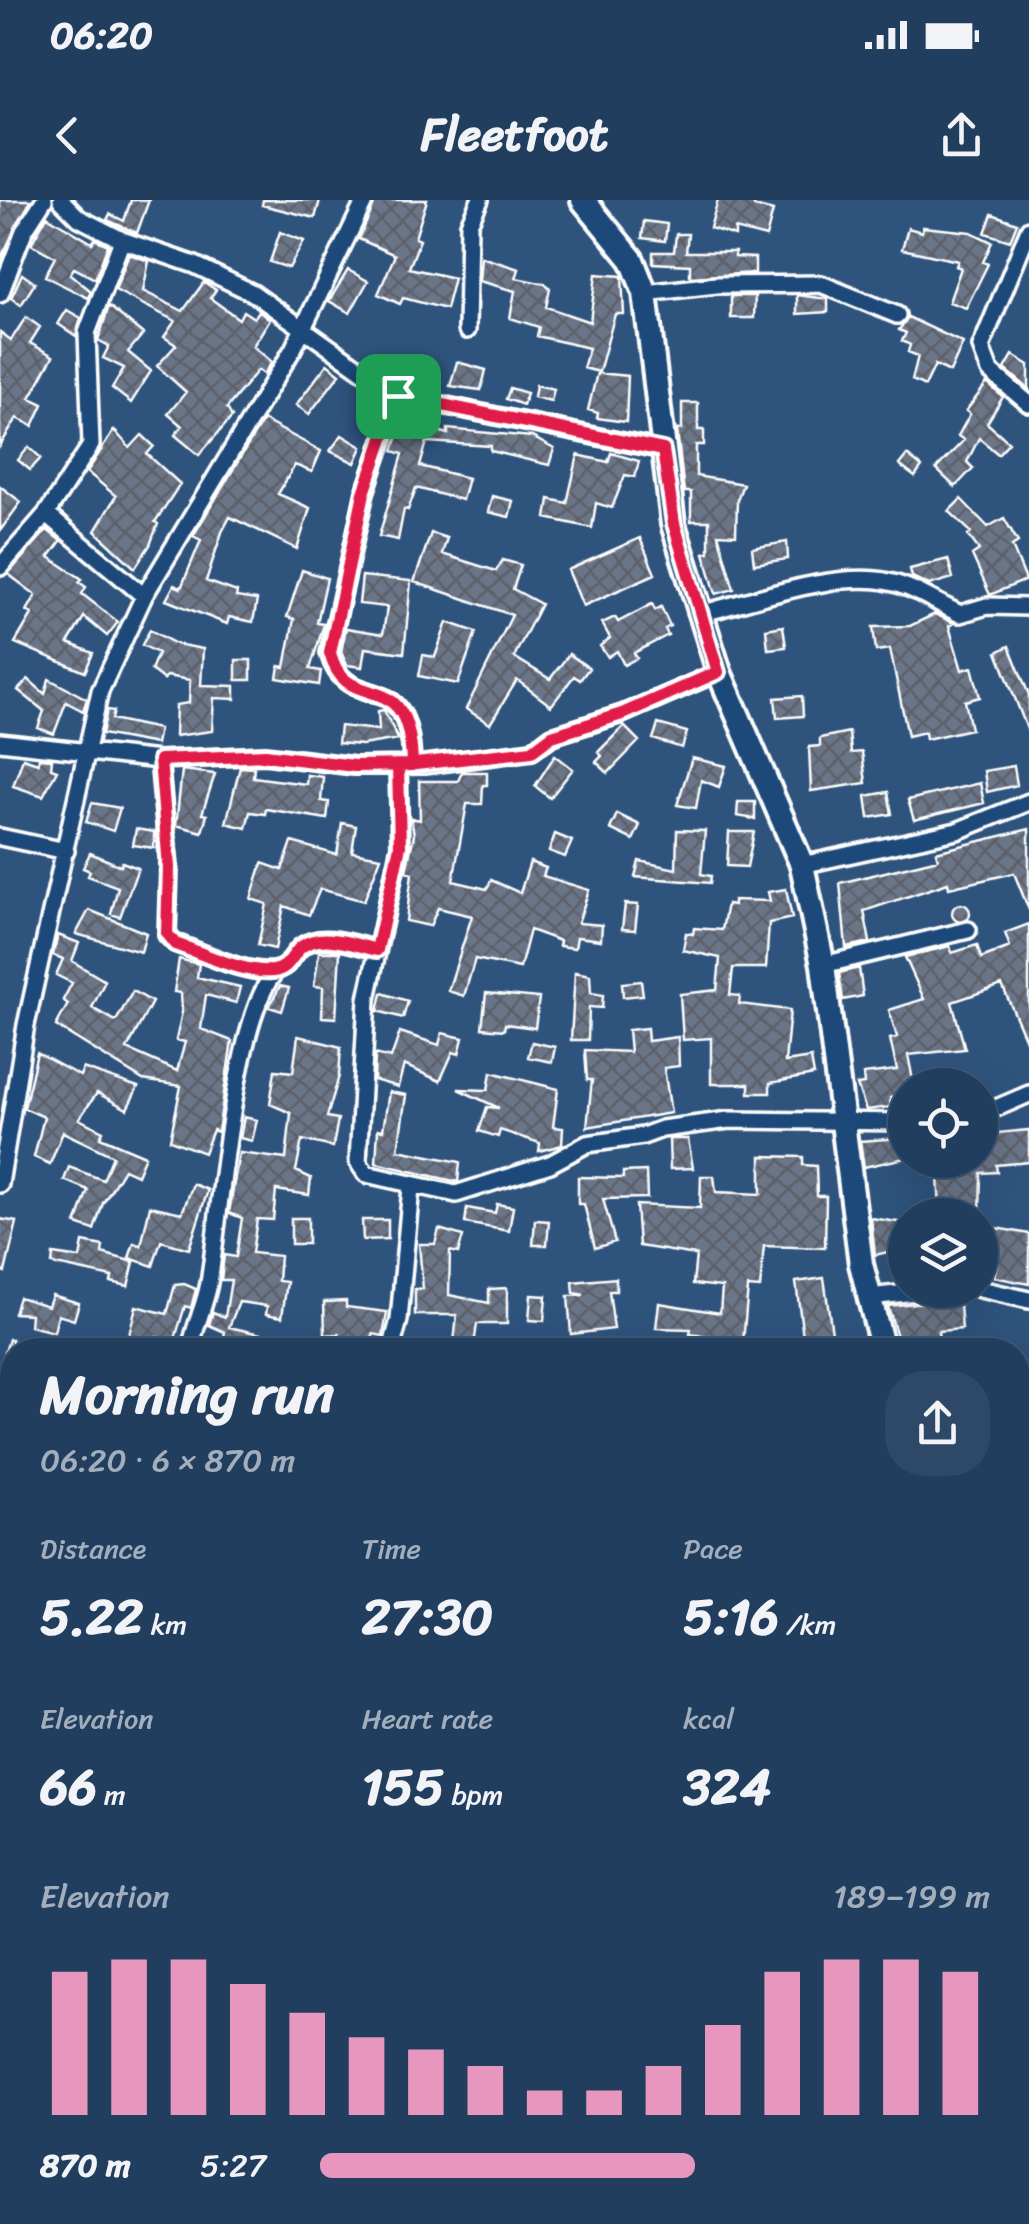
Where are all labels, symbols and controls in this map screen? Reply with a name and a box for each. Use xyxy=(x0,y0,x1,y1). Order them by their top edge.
text: 06:20 xyxy=(50,2,153,69)
text: Fleetfoot xyxy=(421,95,608,175)
icon: back xyxy=(40,108,95,163)
icon: share xyxy=(934,108,989,163)
pin xyxy=(356,354,441,439)
icon: arrive xyxy=(371,369,426,424)
map controls xyxy=(888,1068,998,1308)
button: locate xyxy=(888,1068,998,1178)
button: layers xyxy=(888,1198,998,1308)
text: Morning run xyxy=(40,1346,334,1443)
button: share xyxy=(885,1371,990,1476)
text: 06:20 · 6 × 870 m xyxy=(40,1432,295,1489)
text: Distance xyxy=(40,1524,146,1573)
text: Time xyxy=(362,1524,421,1573)
text: Pace xyxy=(683,1524,743,1573)
text: 5.22 xyxy=(40,1573,143,1662)
text: 27:30 xyxy=(362,1573,493,1662)
text: 5:16 xyxy=(683,1573,779,1662)
text: km xyxy=(143,1600,187,1649)
text: /km xyxy=(779,1600,836,1649)
text: Elevation xyxy=(40,1694,153,1743)
text: Heart rate xyxy=(362,1694,493,1743)
text: kcal xyxy=(683,1694,734,1743)
text: 66 xyxy=(40,1743,97,1832)
text: 155 xyxy=(362,1743,444,1832)
text: 324 xyxy=(683,1743,771,1832)
text: m xyxy=(97,1770,126,1819)
text: bpm xyxy=(444,1770,503,1819)
text: Elevation xyxy=(40,1868,170,1925)
text: 189–199 m xyxy=(833,1868,990,1925)
text: 870 m xyxy=(40,2137,131,2194)
text: 5:27 xyxy=(200,2137,266,2194)

